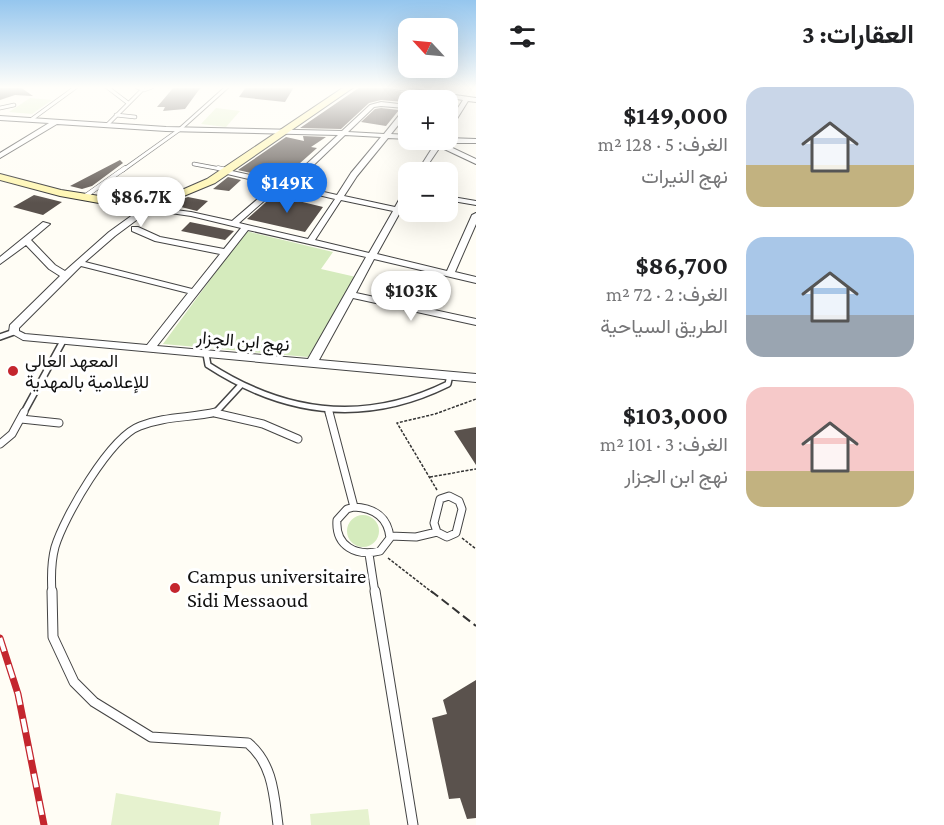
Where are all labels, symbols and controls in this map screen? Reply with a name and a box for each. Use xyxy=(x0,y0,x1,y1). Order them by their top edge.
north arrow xyxy=(398,18,458,78)
map controls xyxy=(398,18,458,222)
icon: filters xyxy=(506,20,539,53)
text: العقارات: 3 xyxy=(802,20,914,49)
button: + xyxy=(398,90,458,150)
text: $149,000 xyxy=(623,101,728,130)
icon: home xyxy=(794,111,866,183)
text: الغرف: 5 · 128 m² xyxy=(598,133,728,155)
button: − xyxy=(398,162,458,222)
pin: $149K xyxy=(245,163,329,214)
text: نهج النيرات xyxy=(641,165,728,187)
text: $149K xyxy=(261,171,313,193)
pin: $86.7K xyxy=(92,177,190,228)
text: $86.7K xyxy=(111,185,171,207)
text: $86,700 xyxy=(636,251,728,280)
icon: home xyxy=(794,261,866,333)
pin: $103K xyxy=(369,271,453,322)
text: $103K xyxy=(385,279,437,301)
text: الغرف: 2 · 72 m² xyxy=(606,283,728,305)
text: الطريق السياحية xyxy=(600,315,728,337)
street label: نهج ابن الجزار xyxy=(194,327,290,357)
place label: المعهد العالي للإعلامية بالمهدية xyxy=(25,351,149,394)
marker: المعهد العالي للإعلامية بالمهدية xyxy=(6,364,20,378)
text: $103,000 xyxy=(623,401,728,430)
icon: home xyxy=(794,411,866,483)
text: الغرف: 3 · 101 m² xyxy=(600,433,728,455)
text: نهج ابن الجزار xyxy=(624,465,728,487)
place label: Campus universitaire Sidi Messaoud xyxy=(187,564,366,612)
marker: Campus universitaire Sidi Messaoud xyxy=(168,581,182,595)

